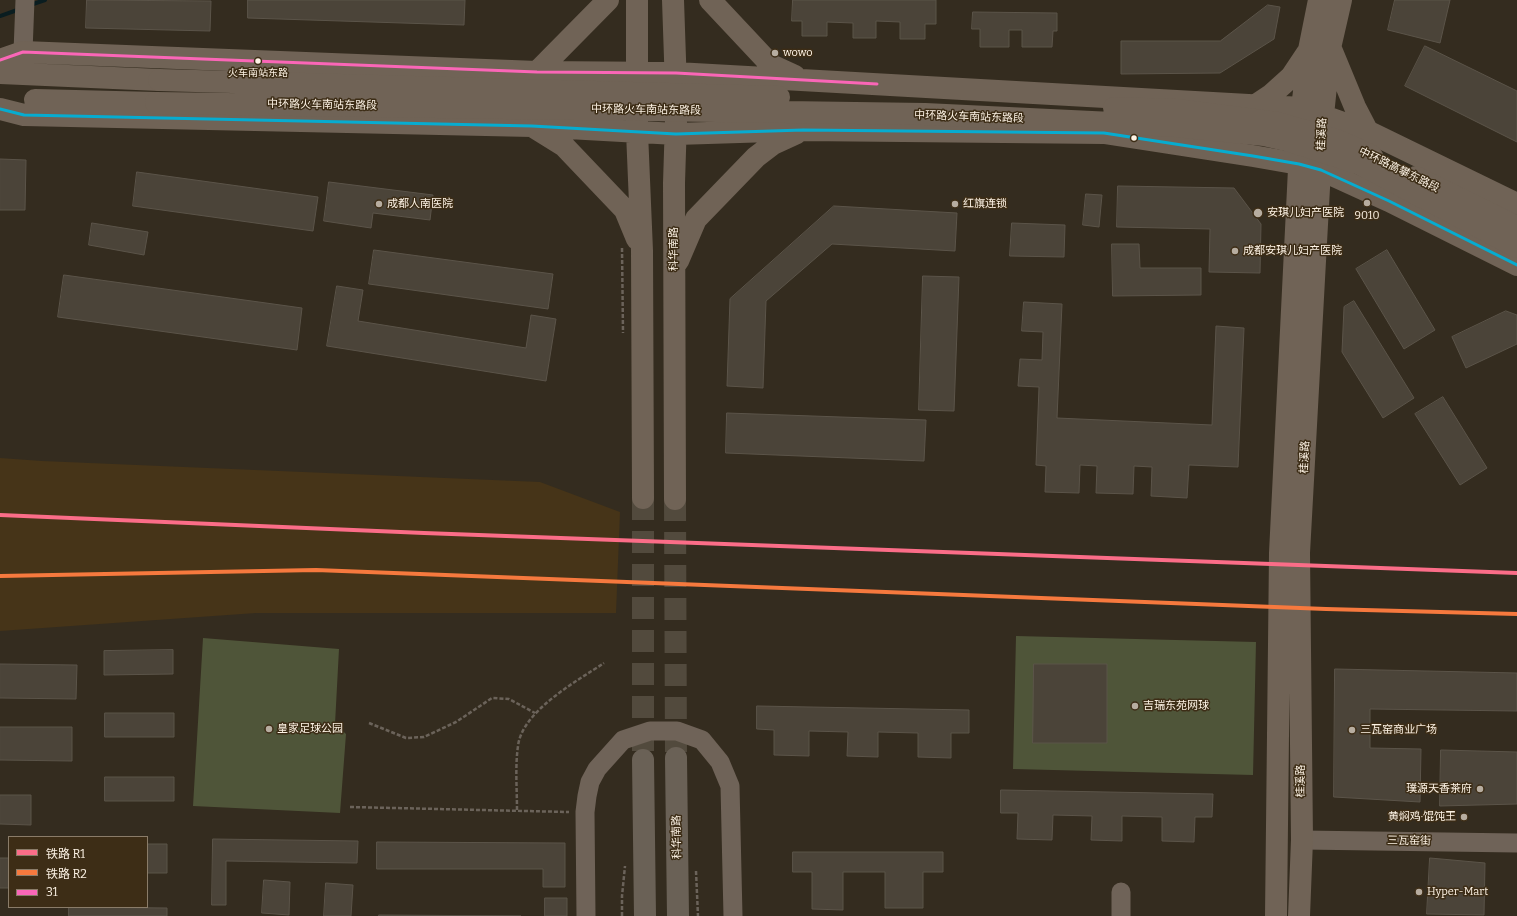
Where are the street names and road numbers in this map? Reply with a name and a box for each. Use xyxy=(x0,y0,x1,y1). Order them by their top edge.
street label: 中环路火车南站东路段 xyxy=(267,97,377,113)
street label: 中环路火车南站东路段 xyxy=(591,102,701,118)
street label: 中环路火车南站东路段 xyxy=(914,108,1024,126)
street label: 桂溪路 xyxy=(1315,117,1329,151)
street label: 中环路高攀东路段 xyxy=(1357,145,1441,195)
street label: 科华南路 xyxy=(667,227,681,271)
street label: 桂溪路 xyxy=(1298,440,1312,474)
street label: 桂溪路 xyxy=(1294,765,1308,797)
street label: 科华南路 xyxy=(670,815,684,859)
street label: 三瓦窑街 xyxy=(1387,834,1431,848)

